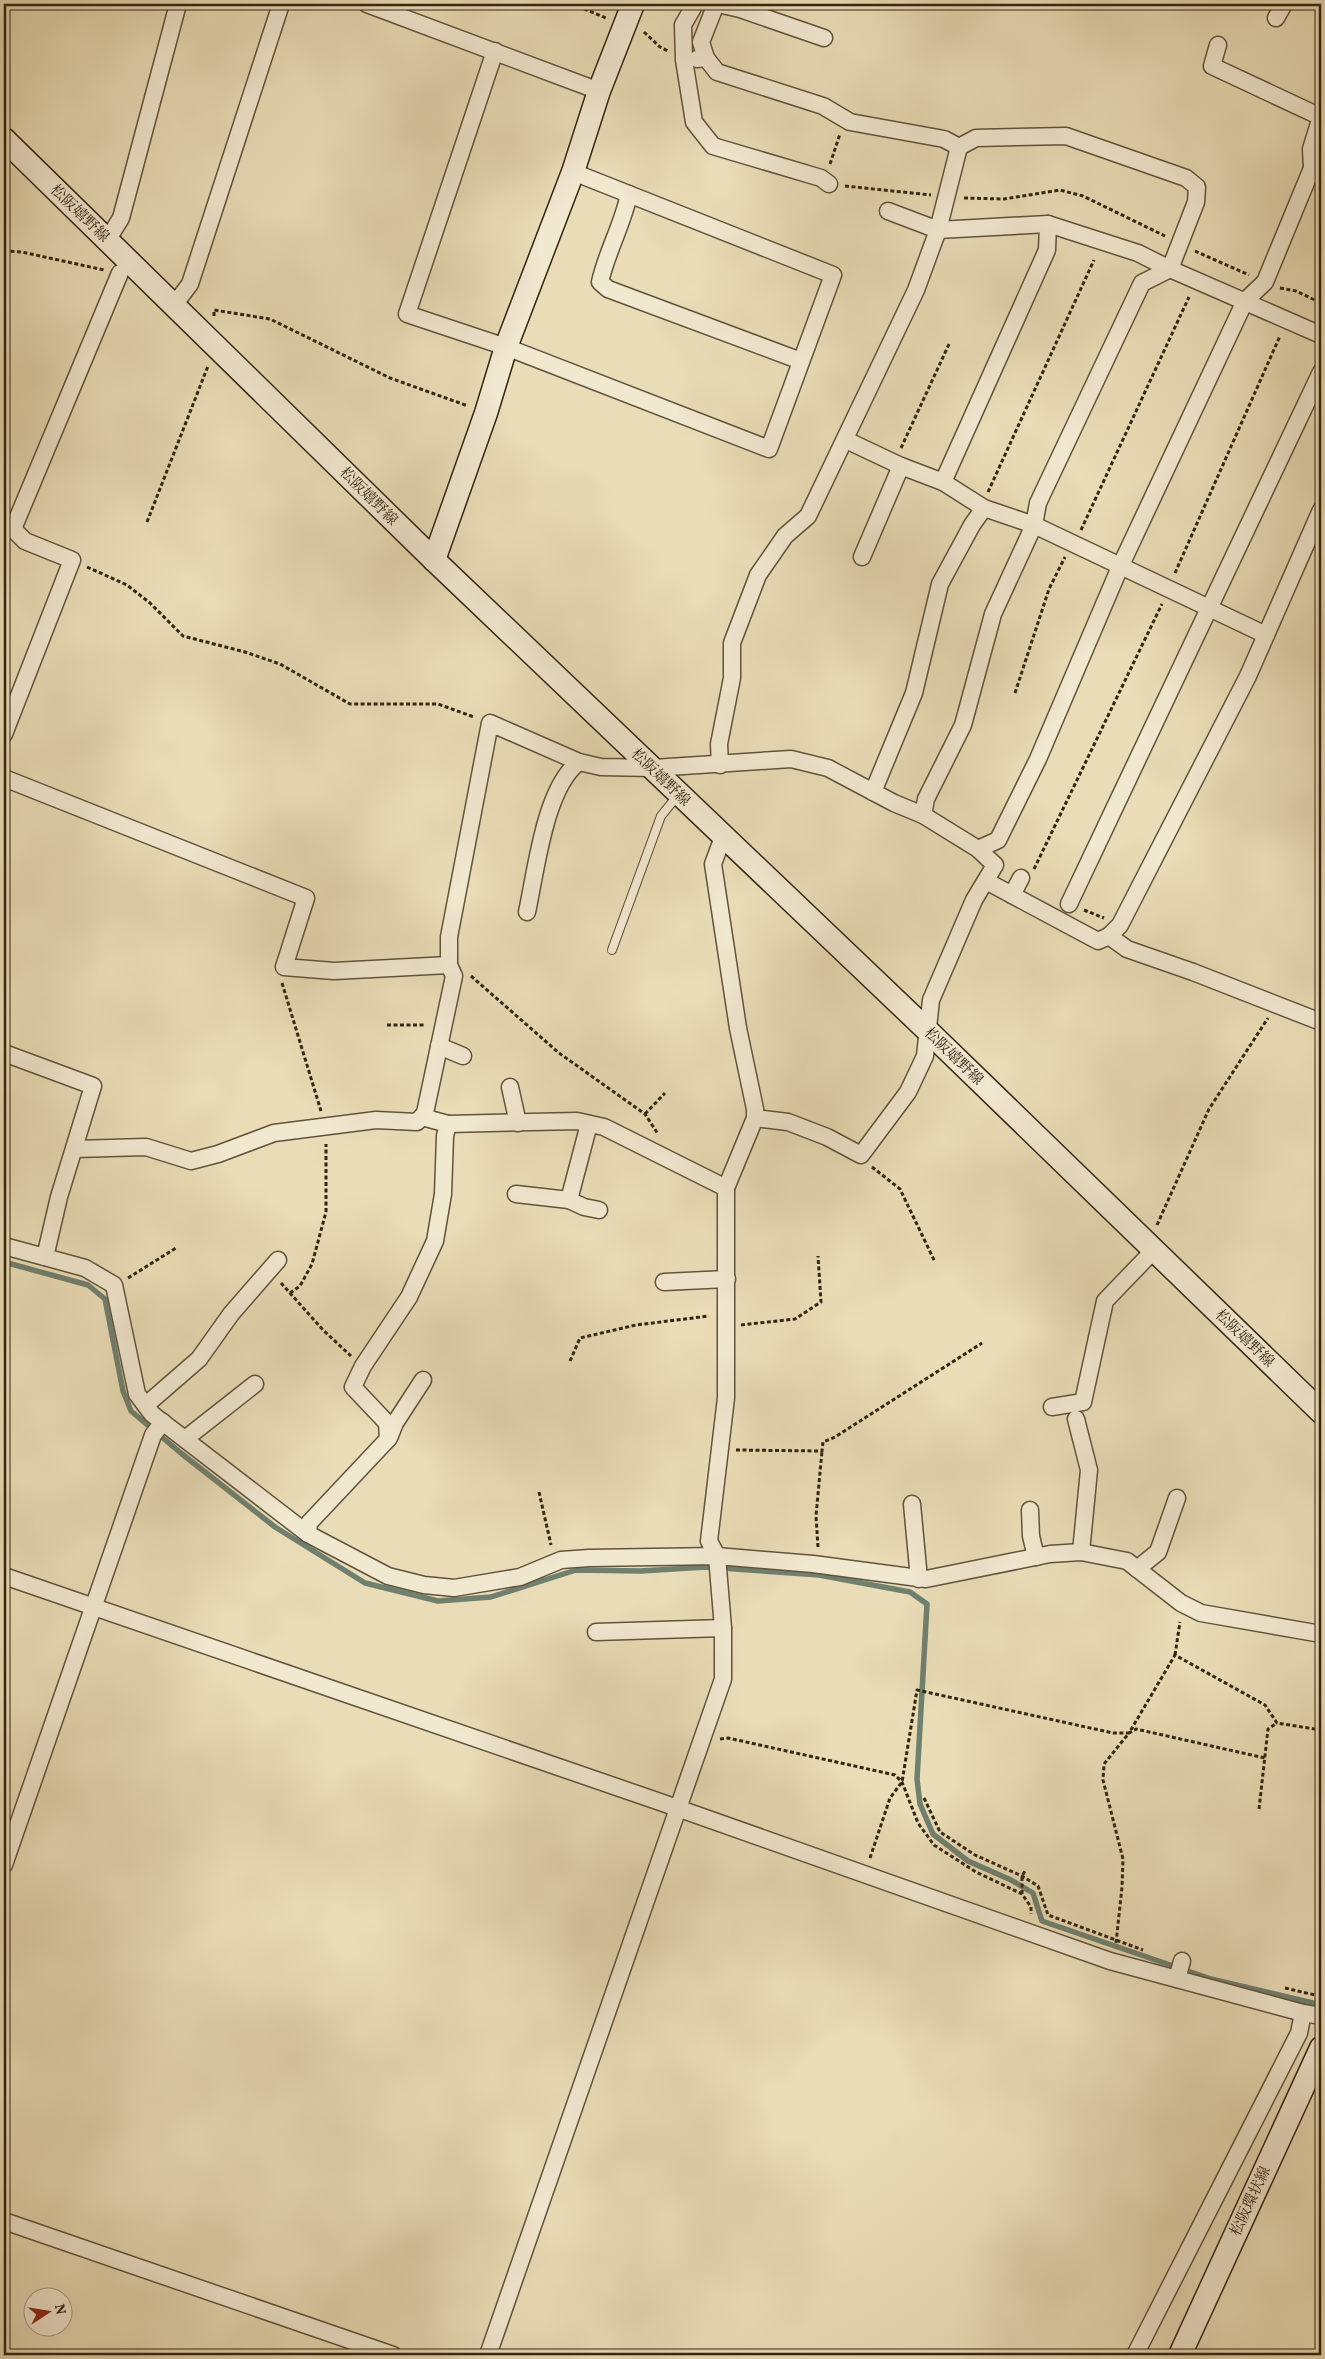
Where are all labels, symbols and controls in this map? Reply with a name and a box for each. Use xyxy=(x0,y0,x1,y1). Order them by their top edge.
street label: 松阪嬉野線 xyxy=(45,180,113,248)
street label: 松阪嬉野線 xyxy=(334,463,402,531)
street label: 松阪嬉野線 xyxy=(626,744,694,812)
street label: 松阪嬉野線 xyxy=(919,1023,987,1091)
street label: 松阪嬉野線 xyxy=(1210,1305,1278,1373)
street label: 松阪環状線 xyxy=(1226,2163,1277,2240)
north arrow xyxy=(22,2286,72,2336)
text: N xyxy=(49,2303,70,2317)

